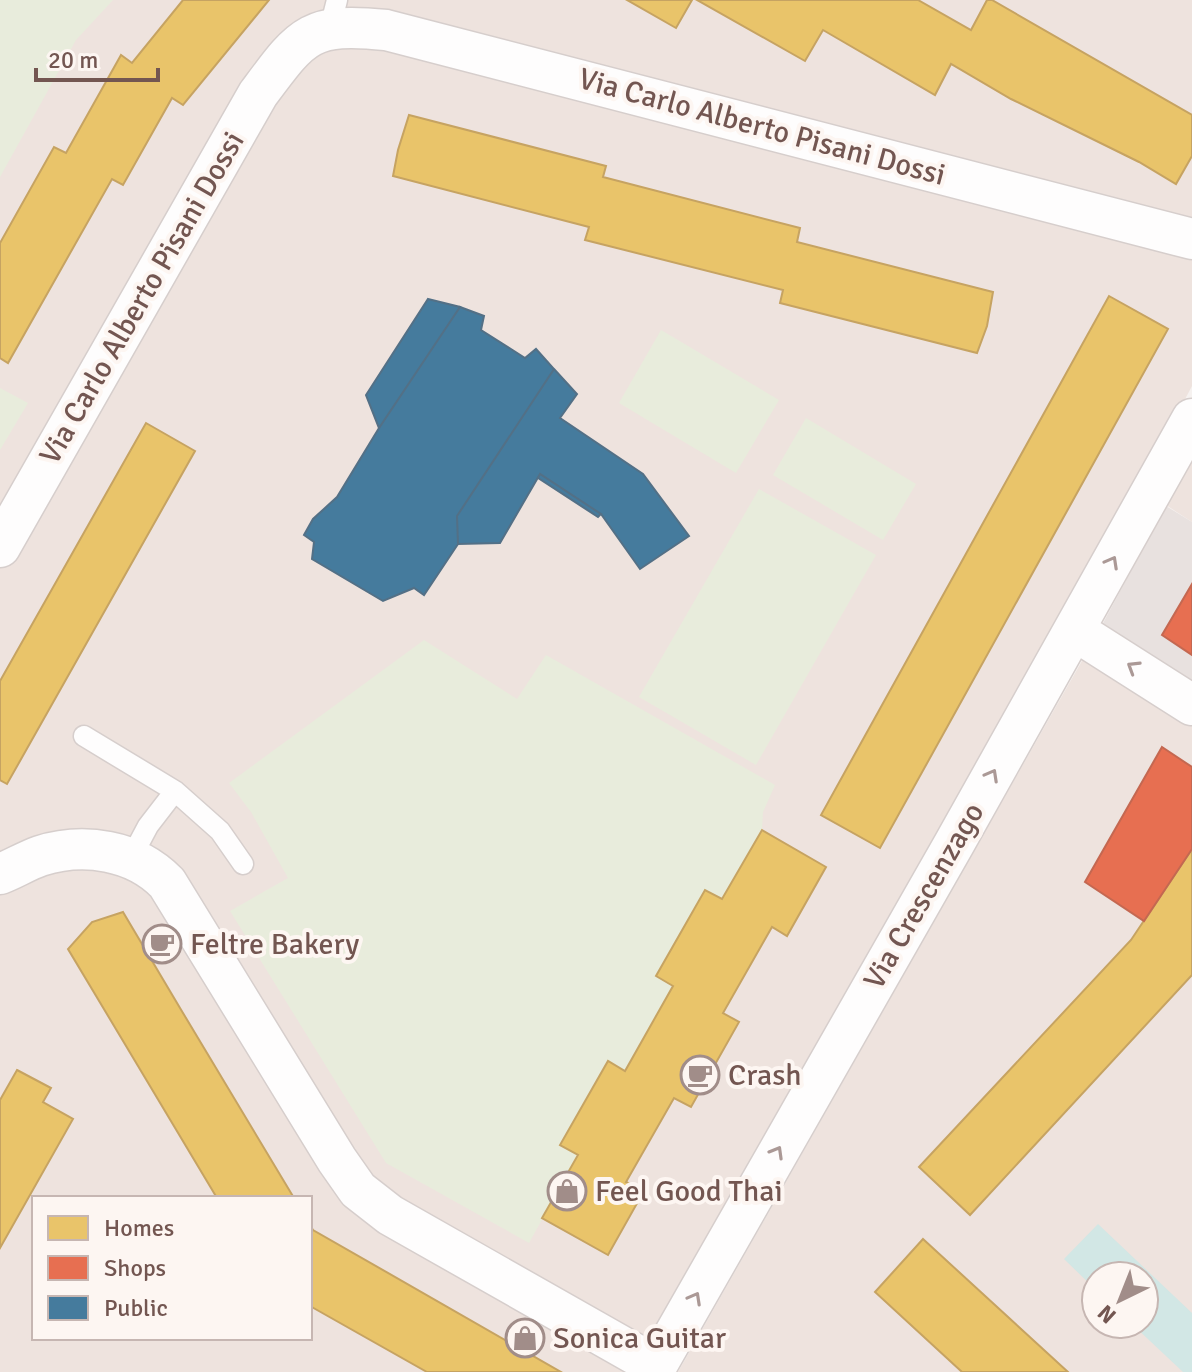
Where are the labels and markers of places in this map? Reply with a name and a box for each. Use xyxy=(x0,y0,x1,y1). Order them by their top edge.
cafe icon: Feltre Bakery xyxy=(141,923,183,965)
place label: Feltre Bakery xyxy=(190,926,359,963)
cafe icon: Crash xyxy=(679,1054,721,1096)
place label: Crash xyxy=(728,1057,802,1094)
shop icon: Feel Good Thai xyxy=(546,1170,588,1212)
place label: Feel Good Thai xyxy=(595,1173,783,1210)
shop icon: Sonica Guitar xyxy=(504,1317,546,1359)
place label: Sonica Guitar xyxy=(553,1320,726,1357)

